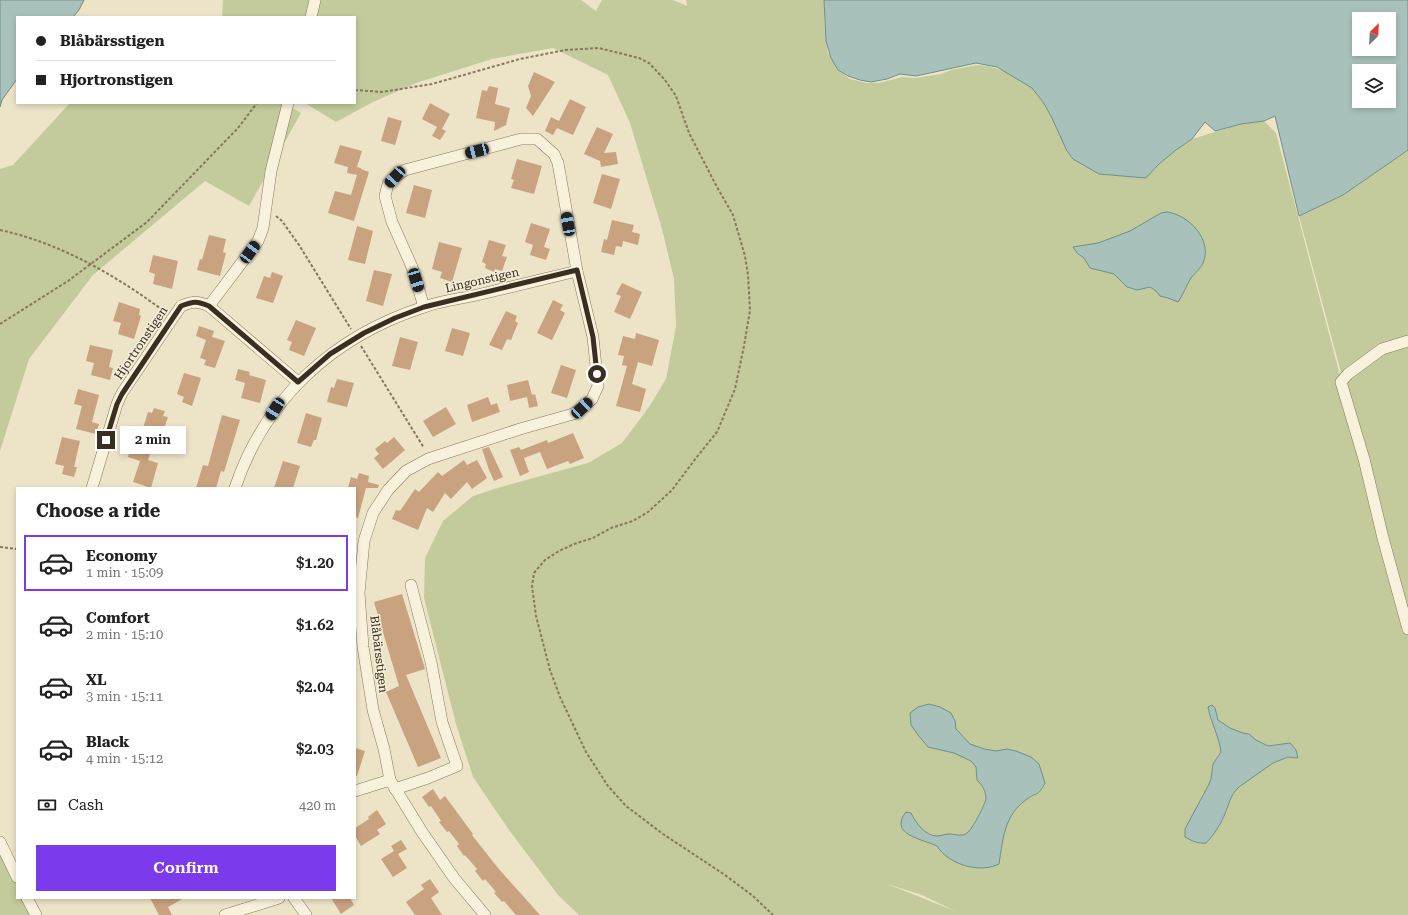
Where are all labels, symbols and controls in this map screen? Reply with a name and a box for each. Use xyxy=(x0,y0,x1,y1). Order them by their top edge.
north arrow xyxy=(1352,12,1396,56)
map controls xyxy=(1352,12,1396,108)
text: Blåbärsstigen xyxy=(60,32,164,50)
button: layers xyxy=(1352,64,1396,108)
text: Hjortronstigen xyxy=(60,71,173,89)
car xyxy=(464,142,490,160)
car xyxy=(383,164,407,190)
car xyxy=(560,211,576,237)
car xyxy=(238,239,262,265)
street label: Lingonstigen xyxy=(444,265,521,295)
car xyxy=(407,267,425,293)
street label: Hjortronstigen xyxy=(111,304,171,382)
route start xyxy=(588,365,606,383)
car xyxy=(569,395,595,421)
car xyxy=(263,396,287,422)
callout: 2 min xyxy=(120,426,186,454)
route end xyxy=(97,431,115,449)
text: 2 min xyxy=(135,432,171,447)
text: Choose a ride xyxy=(36,500,160,521)
icon: car xyxy=(38,545,74,581)
text: Economy xyxy=(86,547,157,565)
text: $1.20 xyxy=(296,554,334,572)
text: 1 min · 15:09 xyxy=(86,565,163,580)
icon: car xyxy=(38,607,74,643)
text: Comfort xyxy=(86,609,150,627)
street label: Blåbärsstigen xyxy=(367,615,391,694)
text: $1.62 xyxy=(296,616,334,634)
text: 2 min · 15:10 xyxy=(86,627,163,642)
icon: car xyxy=(38,669,74,705)
text: XL xyxy=(86,671,107,689)
text: $2.04 xyxy=(296,678,334,696)
text: 3 min · 15:11 xyxy=(86,689,163,704)
icon: car xyxy=(38,731,74,767)
text: Black xyxy=(86,733,129,751)
text: $2.03 xyxy=(296,740,334,758)
text: 4 min · 15:12 xyxy=(86,751,163,766)
icon: cash xyxy=(36,794,58,816)
text: Cash xyxy=(68,796,104,814)
text: 420 m xyxy=(299,798,336,813)
button: Confirm xyxy=(36,845,336,891)

